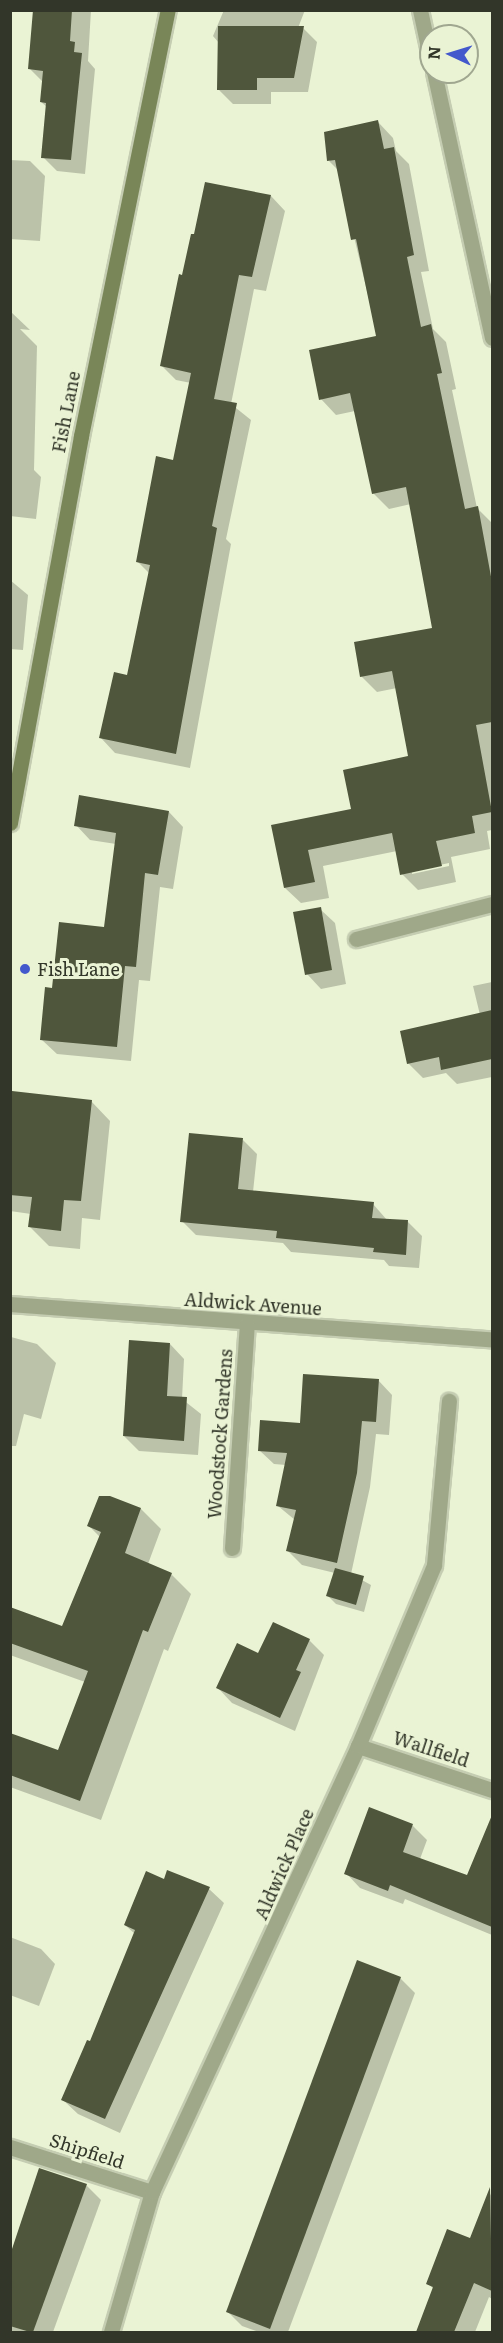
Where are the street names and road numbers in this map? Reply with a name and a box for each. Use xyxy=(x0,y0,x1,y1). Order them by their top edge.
street label: Fish Lane xyxy=(48,369,84,455)
street label: Aldwick Avenue xyxy=(183,1288,323,1320)
street label: Woodstock Gardens xyxy=(203,1348,237,1520)
street label: Wallfield xyxy=(390,1727,472,1771)
street label: Aldwick Place xyxy=(250,1805,318,1923)
street label: Shipfield xyxy=(47,2129,127,2173)

